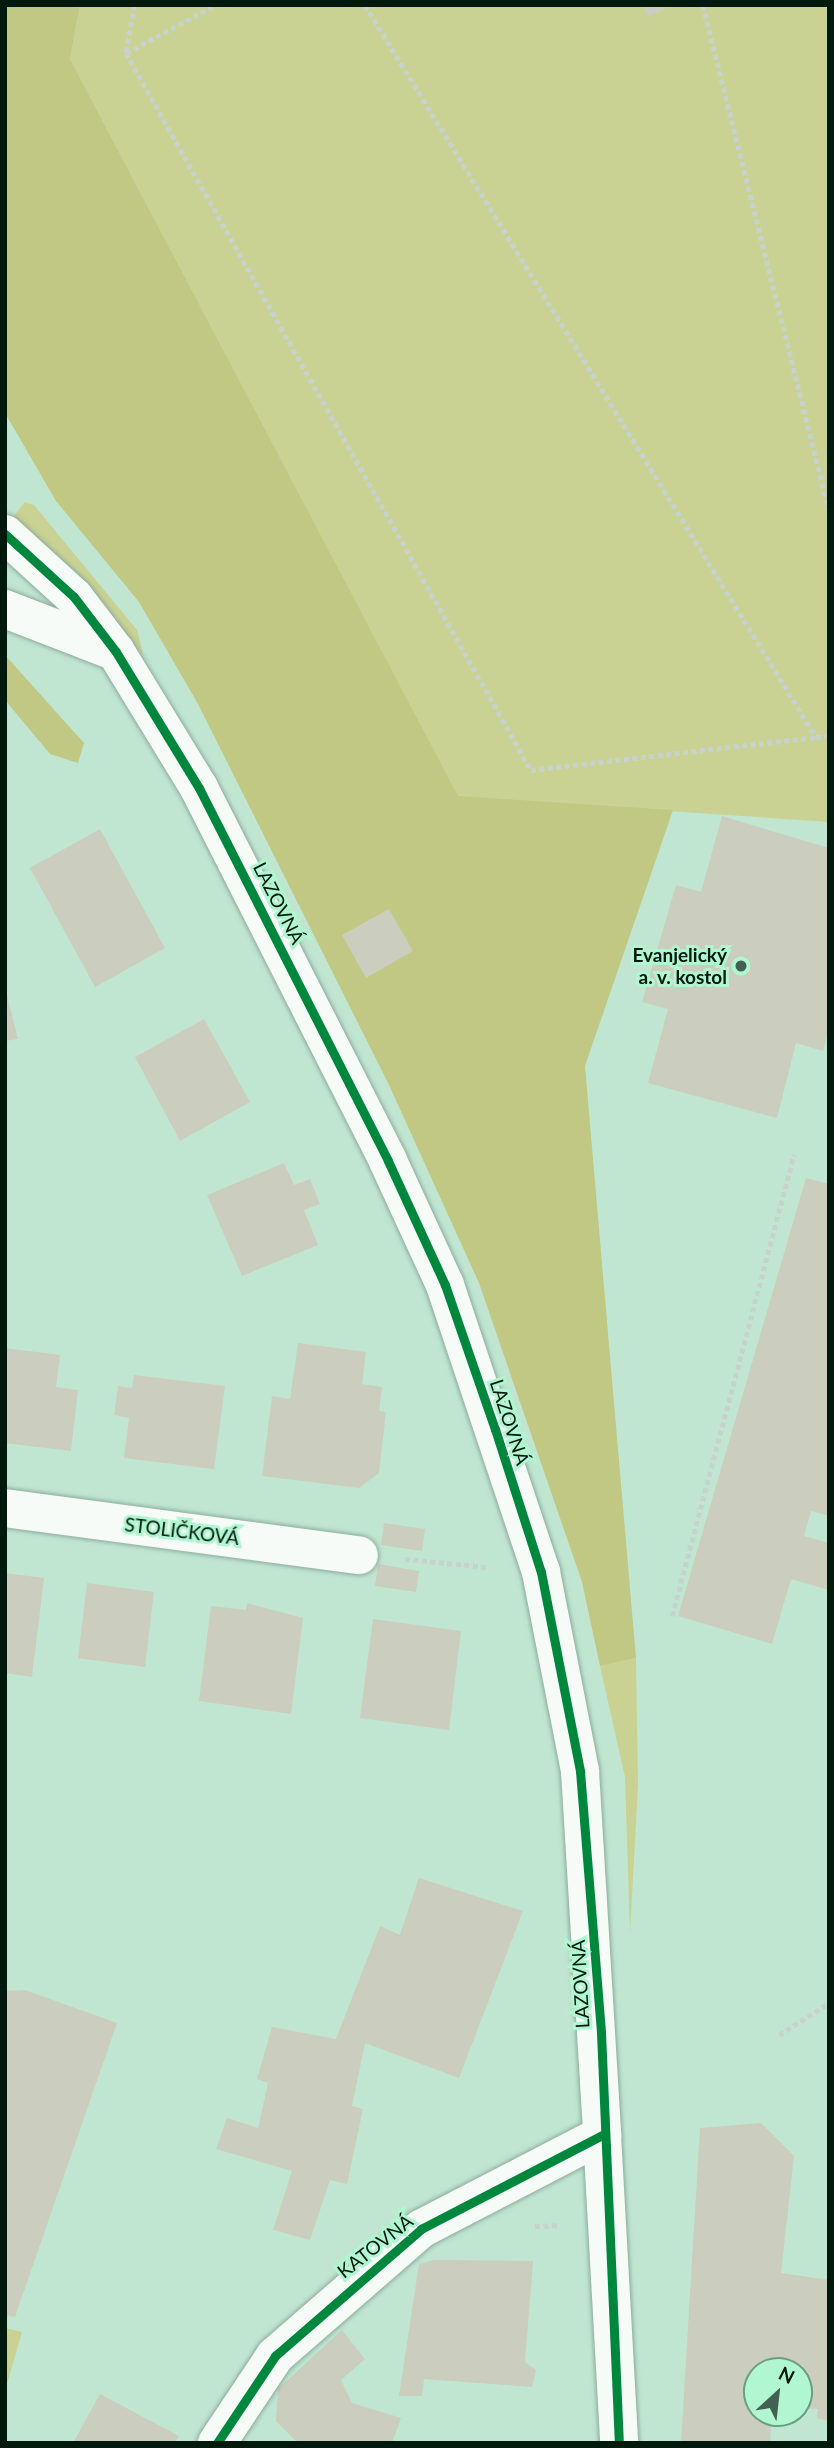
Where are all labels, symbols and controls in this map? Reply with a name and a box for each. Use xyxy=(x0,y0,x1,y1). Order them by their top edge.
street label: LAZOVNÁ xyxy=(249,858,309,948)
place label: Evanjelický a. v. kostol xyxy=(632,944,727,988)
marker: Evanjelický a. v. kostol xyxy=(733,958,749,974)
street label: LAZOVNÁ xyxy=(485,1376,535,1468)
street label: STOLIČKOVÁ xyxy=(123,1513,241,1549)
street label: LAZOVNÁ xyxy=(566,1939,594,2029)
street label: KATOVNÁ xyxy=(333,2209,417,2283)
north arrow xyxy=(743,2357,813,2427)
text: N xyxy=(775,2361,799,2388)

